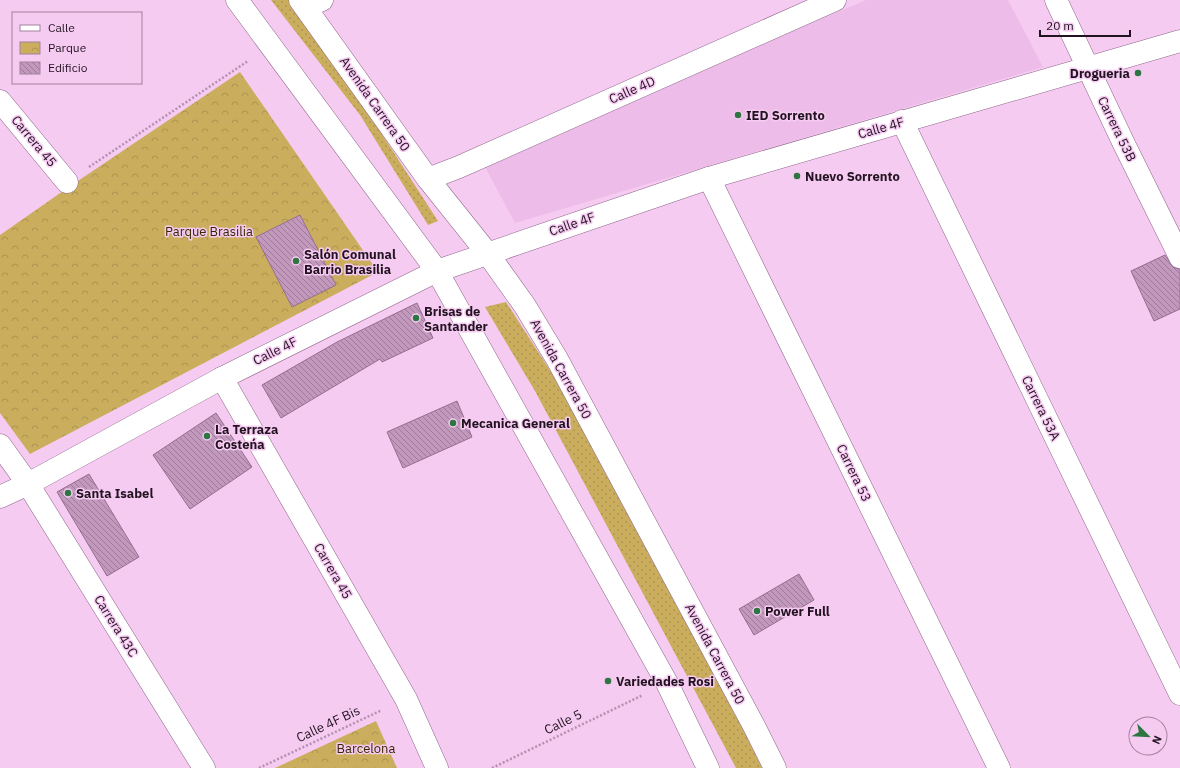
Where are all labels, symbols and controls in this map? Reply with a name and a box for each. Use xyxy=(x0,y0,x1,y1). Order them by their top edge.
legend xyxy=(12,12,142,84)
scale bar xyxy=(1040,12,1130,38)
text: 20 m xyxy=(1046,18,1074,33)
text: Calle xyxy=(48,20,75,35)
text: Parque xyxy=(48,40,87,55)
street label: Avenida Carrera 50 xyxy=(336,53,414,155)
text: Edificio xyxy=(48,60,88,75)
place label: Drogueria xyxy=(1070,65,1130,82)
marker: Drogueria xyxy=(1133,68,1143,78)
street label: Calle 4D xyxy=(606,72,658,108)
street label: Carrera 53B xyxy=(1094,94,1140,164)
place label: IED Sorrento xyxy=(746,107,825,124)
marker: IED Sorrento xyxy=(733,110,743,120)
street label: Carrera 45 xyxy=(8,112,60,170)
street label: Calle 4F xyxy=(856,113,906,143)
place label: Nuevo Sorrento xyxy=(805,168,900,185)
marker: Nuevo Sorrento xyxy=(792,171,802,181)
street label: Calle 4F xyxy=(547,208,597,240)
park label: Parque Brasilia xyxy=(165,223,253,240)
place label: Salón Comunal Barrio Brasilia xyxy=(304,246,396,278)
marker: Salón Comunal Barrio Brasilia xyxy=(291,256,301,266)
place label: Brisas de Santander xyxy=(424,303,488,335)
marker: Brisas de Santander xyxy=(411,313,421,323)
street label: Avenida Carrera 50 xyxy=(526,316,596,422)
street label: Calle 4F xyxy=(250,333,300,369)
street label: Carrera 53A xyxy=(1018,373,1064,444)
place label: Mecanica General xyxy=(461,415,570,432)
marker: Mecanica General xyxy=(448,418,458,428)
place label: La Terraza Costeńa xyxy=(215,421,278,453)
marker: La Terraza Costeńa xyxy=(202,431,212,441)
street label: Carrera 53 xyxy=(833,441,875,505)
place label: Santa Isabel xyxy=(76,485,153,502)
marker: Santa Isabel xyxy=(63,488,73,498)
street label: Carrera 45 xyxy=(310,540,356,602)
street label: Carrera 43C xyxy=(90,592,142,660)
street label: Avenida Carrera 50 xyxy=(681,601,749,707)
place label: Power Full xyxy=(765,603,830,620)
marker: Power Full xyxy=(752,606,762,616)
place label: Variedades Rosi xyxy=(616,673,714,690)
marker: Variedades Rosi xyxy=(603,676,613,686)
street label: Calle 4F Bis xyxy=(293,702,363,746)
street label: Calle 5 xyxy=(541,706,585,738)
north arrow xyxy=(1128,716,1168,756)
text: N xyxy=(1149,734,1165,747)
park label: Barcelona xyxy=(337,740,395,757)

